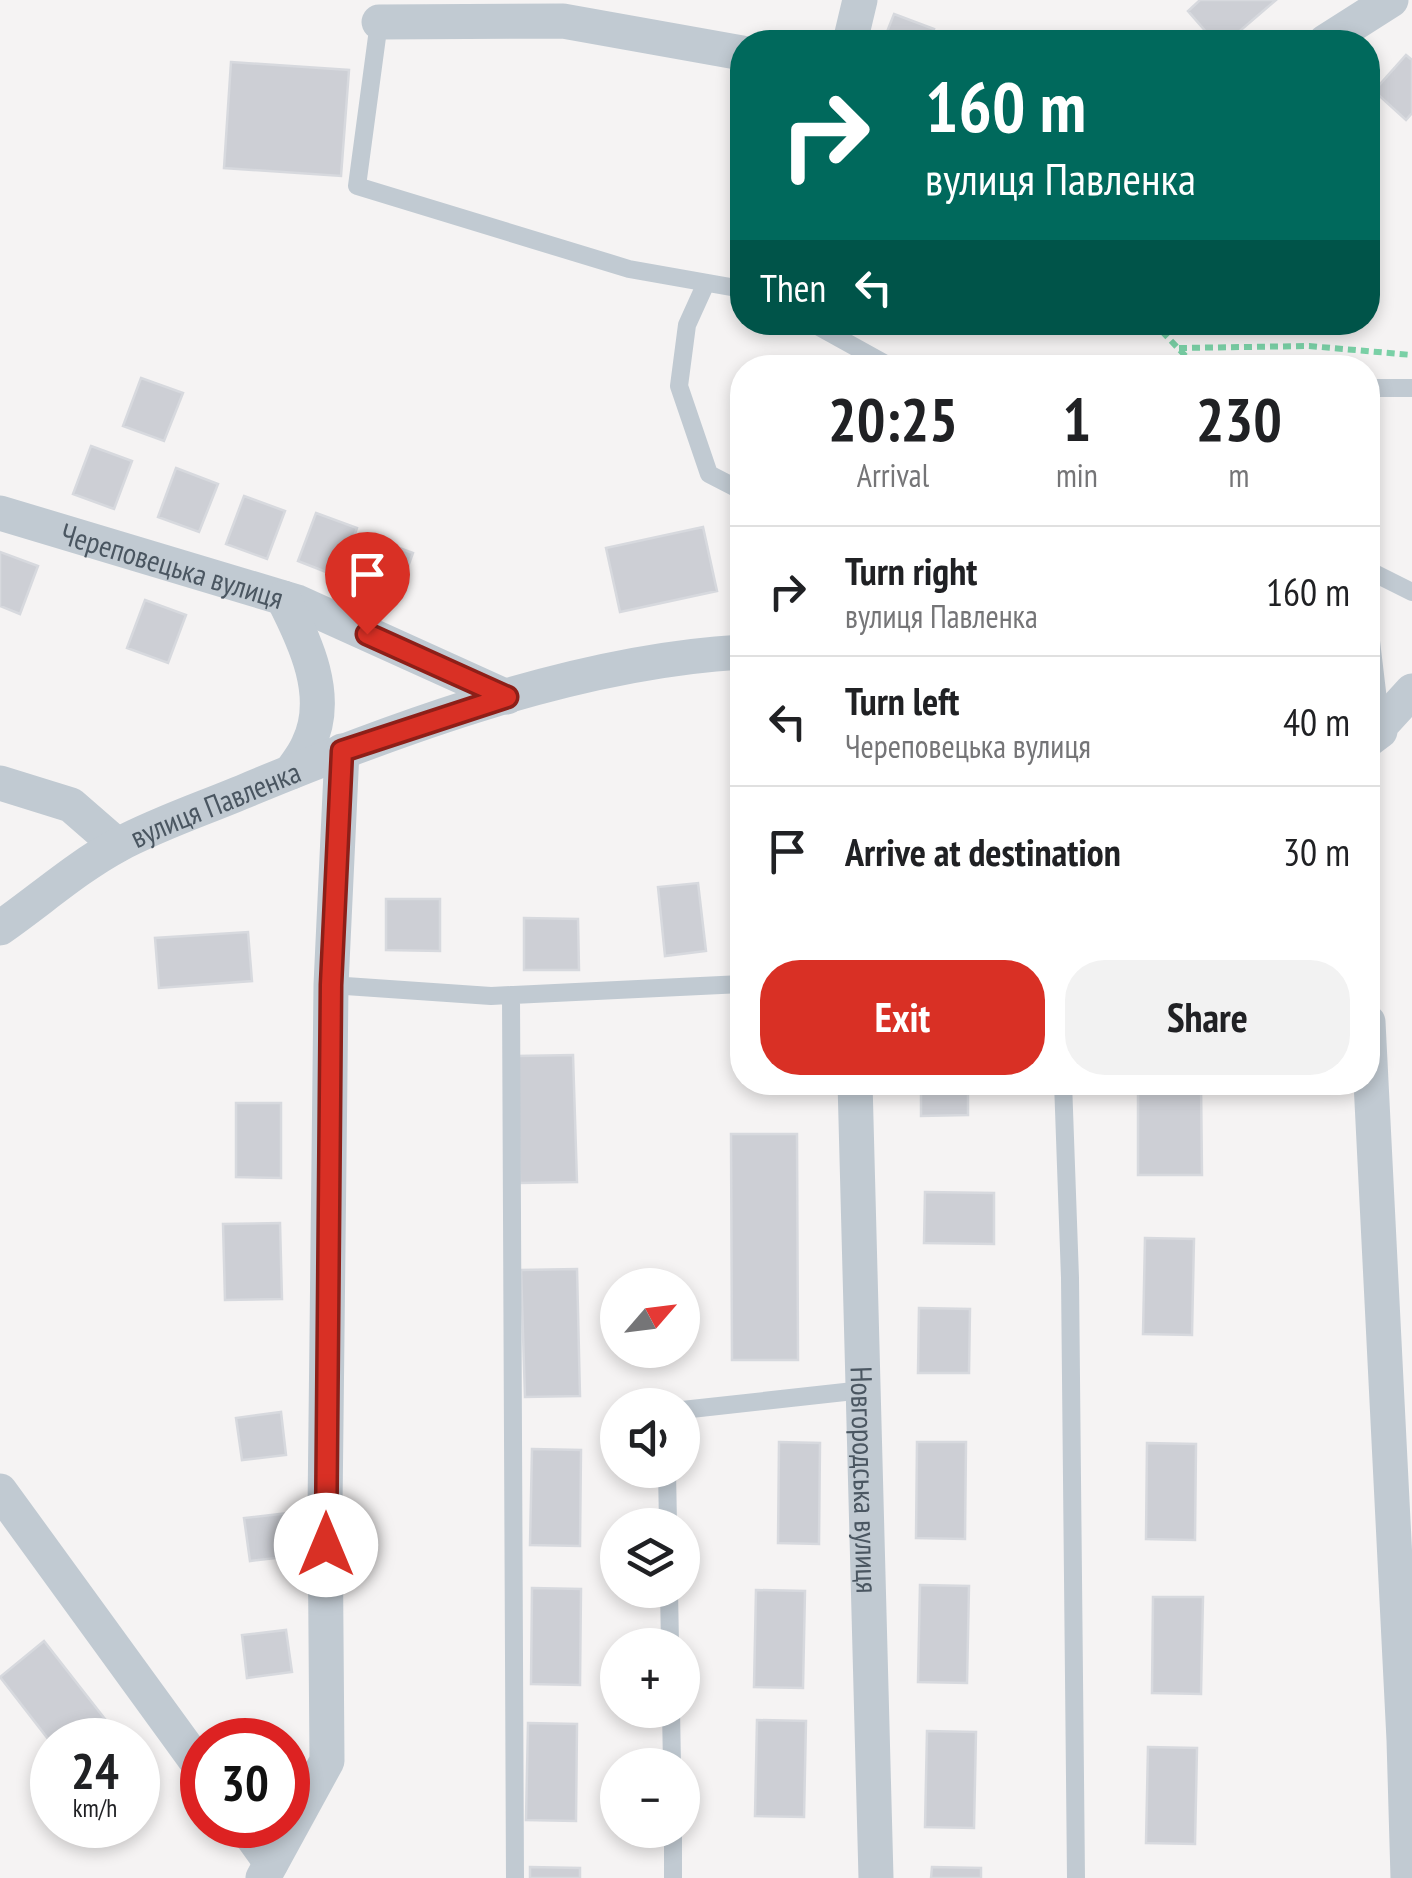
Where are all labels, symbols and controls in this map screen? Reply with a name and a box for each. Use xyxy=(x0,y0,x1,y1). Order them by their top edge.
text: 160 m xyxy=(925,61,1086,151)
icon: right xyxy=(760,70,890,200)
text: вулиця Павленка xyxy=(925,149,1196,207)
icon: left xyxy=(846,260,901,315)
text: Then xyxy=(760,263,826,312)
text: 20:25 xyxy=(828,380,958,458)
text: 1 xyxy=(1063,380,1091,458)
text: 230 xyxy=(1196,380,1282,458)
text: Arrival xyxy=(857,454,929,496)
text: min xyxy=(1056,454,1098,496)
text: m xyxy=(1228,454,1249,496)
street label: Череповецька вулиця xyxy=(56,513,289,616)
pin xyxy=(325,532,410,635)
text: Turn right xyxy=(845,546,977,595)
icon: arrive xyxy=(340,547,395,602)
icon: right xyxy=(760,564,815,619)
text: 160 m xyxy=(1266,567,1350,616)
text: вулиця Павленка xyxy=(845,595,1038,637)
text: Turn left xyxy=(845,676,959,725)
icon: left xyxy=(760,694,815,749)
text: 40 m xyxy=(1283,697,1350,746)
text: Череповецька вулиця xyxy=(845,725,1091,767)
street label: вулиця Павленка xyxy=(123,751,306,856)
icon: arrive xyxy=(760,824,815,879)
text: Arrive at destination xyxy=(845,827,1121,876)
text: 30 m xyxy=(1283,827,1350,876)
button: Exit xyxy=(760,960,1045,1075)
button: Share xyxy=(1065,960,1350,1075)
north arrow xyxy=(600,1268,700,1368)
map controls xyxy=(600,1268,700,1848)
street label: Новгородська вулиця xyxy=(843,1366,888,1594)
button: sound xyxy=(600,1388,700,1488)
position arrow xyxy=(274,1493,378,1597)
button: layers xyxy=(600,1508,700,1608)
button: + xyxy=(600,1628,700,1728)
speed limit sign: 30 xyxy=(180,1718,310,1848)
text: 24 xyxy=(71,1738,119,1803)
button: − xyxy=(600,1748,700,1848)
text: km/h xyxy=(73,1792,117,1824)

